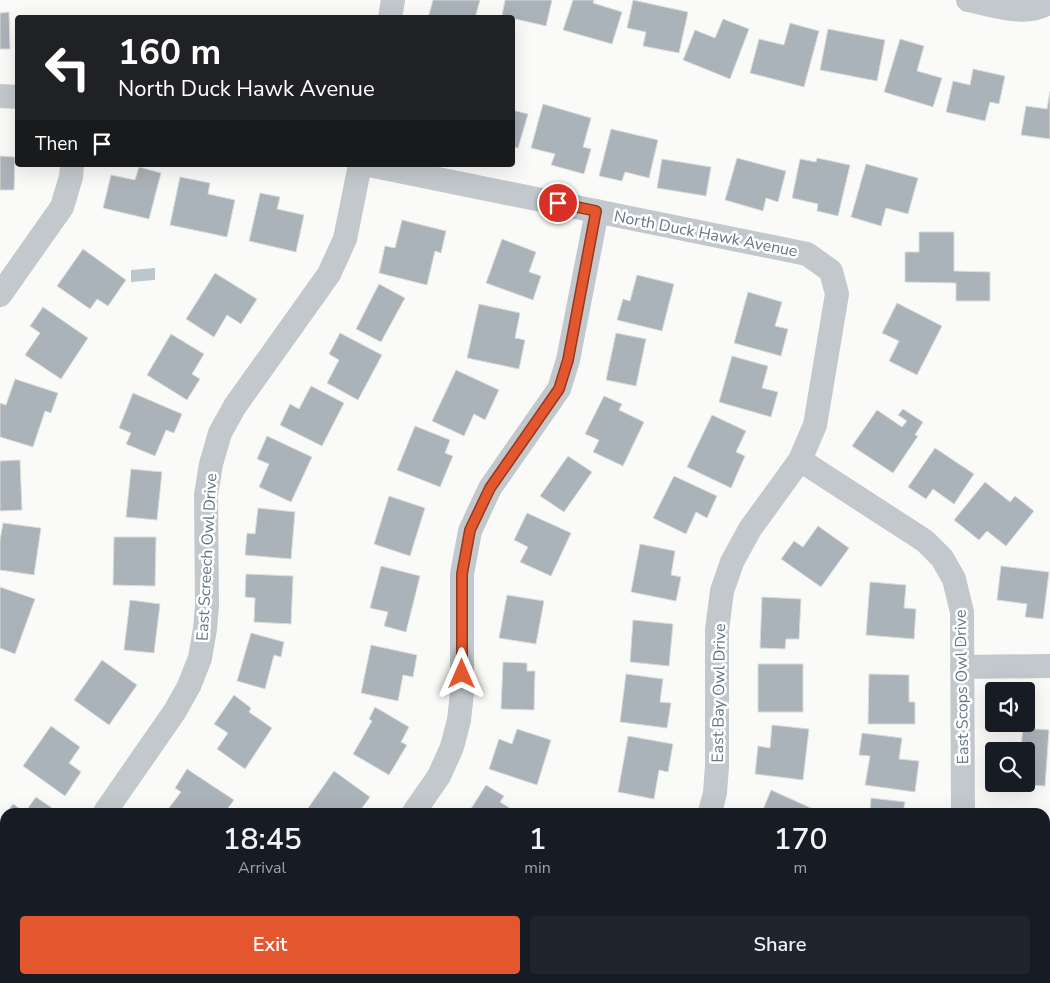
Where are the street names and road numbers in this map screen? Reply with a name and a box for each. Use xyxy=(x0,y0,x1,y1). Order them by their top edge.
street label: North Duck Hawk Avenue xyxy=(612,205,800,263)
street label: East Screech Owl Drive xyxy=(192,473,222,642)
street label: East Scops Owl Drive xyxy=(950,609,974,764)
street label: East Bay Owl Drive xyxy=(707,623,731,763)

